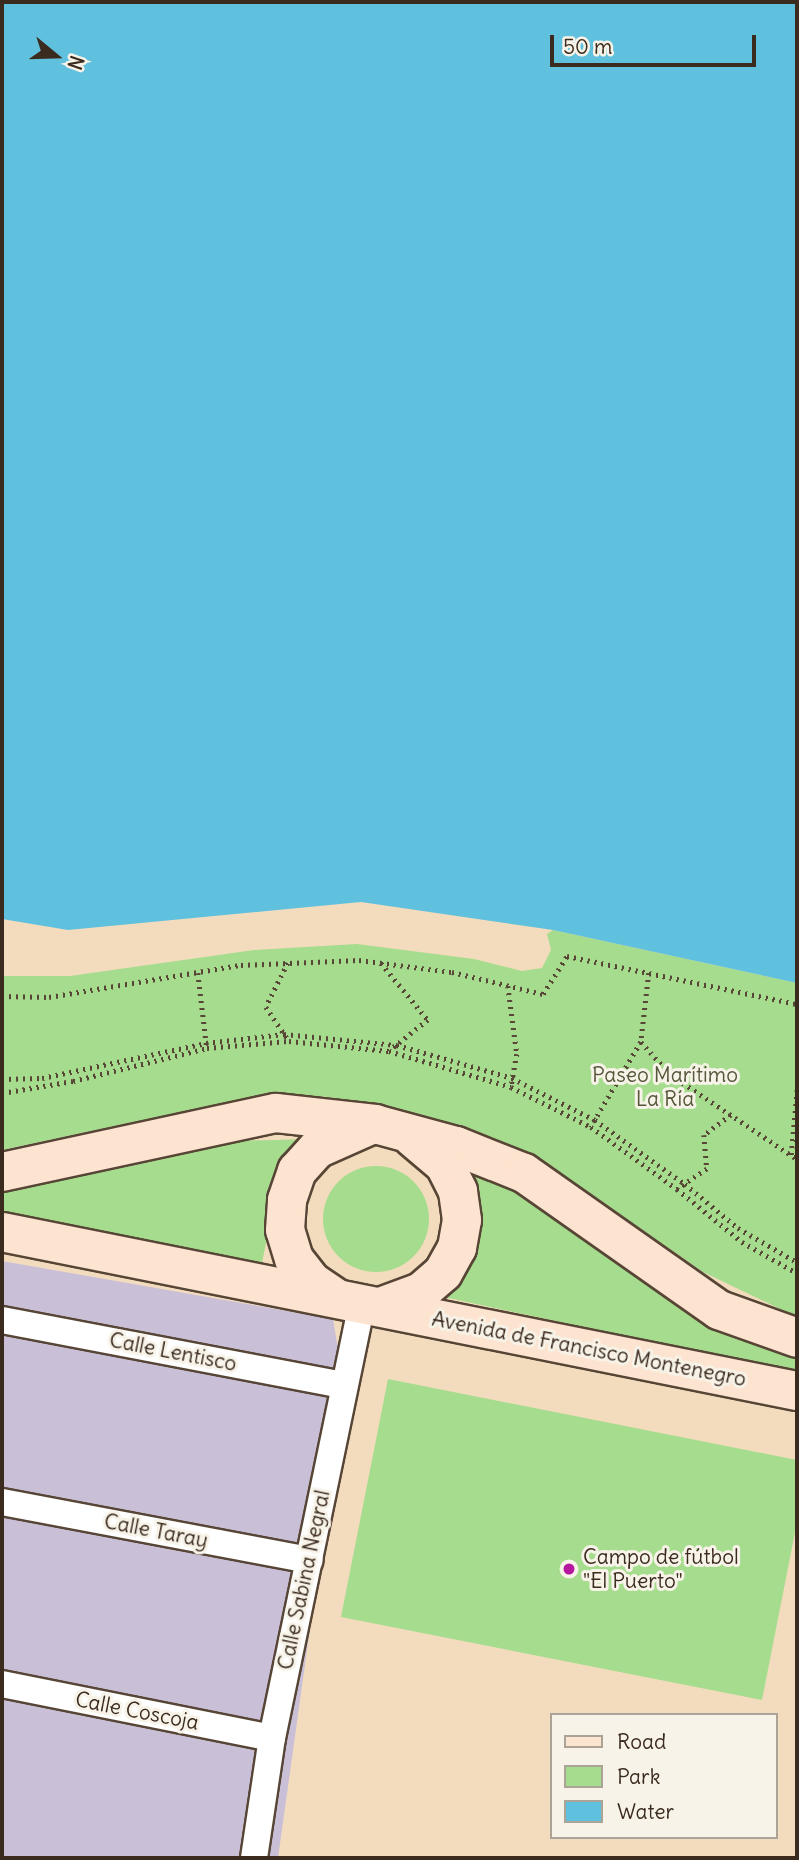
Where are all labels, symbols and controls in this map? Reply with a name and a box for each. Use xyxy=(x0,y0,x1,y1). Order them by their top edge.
north arrow xyxy=(21,21,91,91)
scale bar xyxy=(554,21,760,65)
text: 50 m xyxy=(563,33,612,60)
text: N xyxy=(62,53,89,73)
park label: Paseo Marítimo La Ría xyxy=(592,1062,738,1112)
street label: Avenida de Francisco Montenegro xyxy=(430,1306,748,1392)
street label: Calle Lentisco xyxy=(107,1327,239,1377)
street label: Calle Sabina Negral xyxy=(273,1488,335,1672)
street label: Calle Taray xyxy=(102,1509,210,1553)
place label: Campo de fútbol "El Puerto" xyxy=(583,1544,739,1594)
marker: Campo de fútbol "El Puerto" xyxy=(561,1561,577,1577)
street label: Calle Coscoja xyxy=(73,1687,201,1735)
legend xyxy=(550,1713,778,1839)
text: Road xyxy=(617,1728,666,1755)
text: Park xyxy=(617,1763,660,1790)
text: Water xyxy=(617,1798,674,1825)

